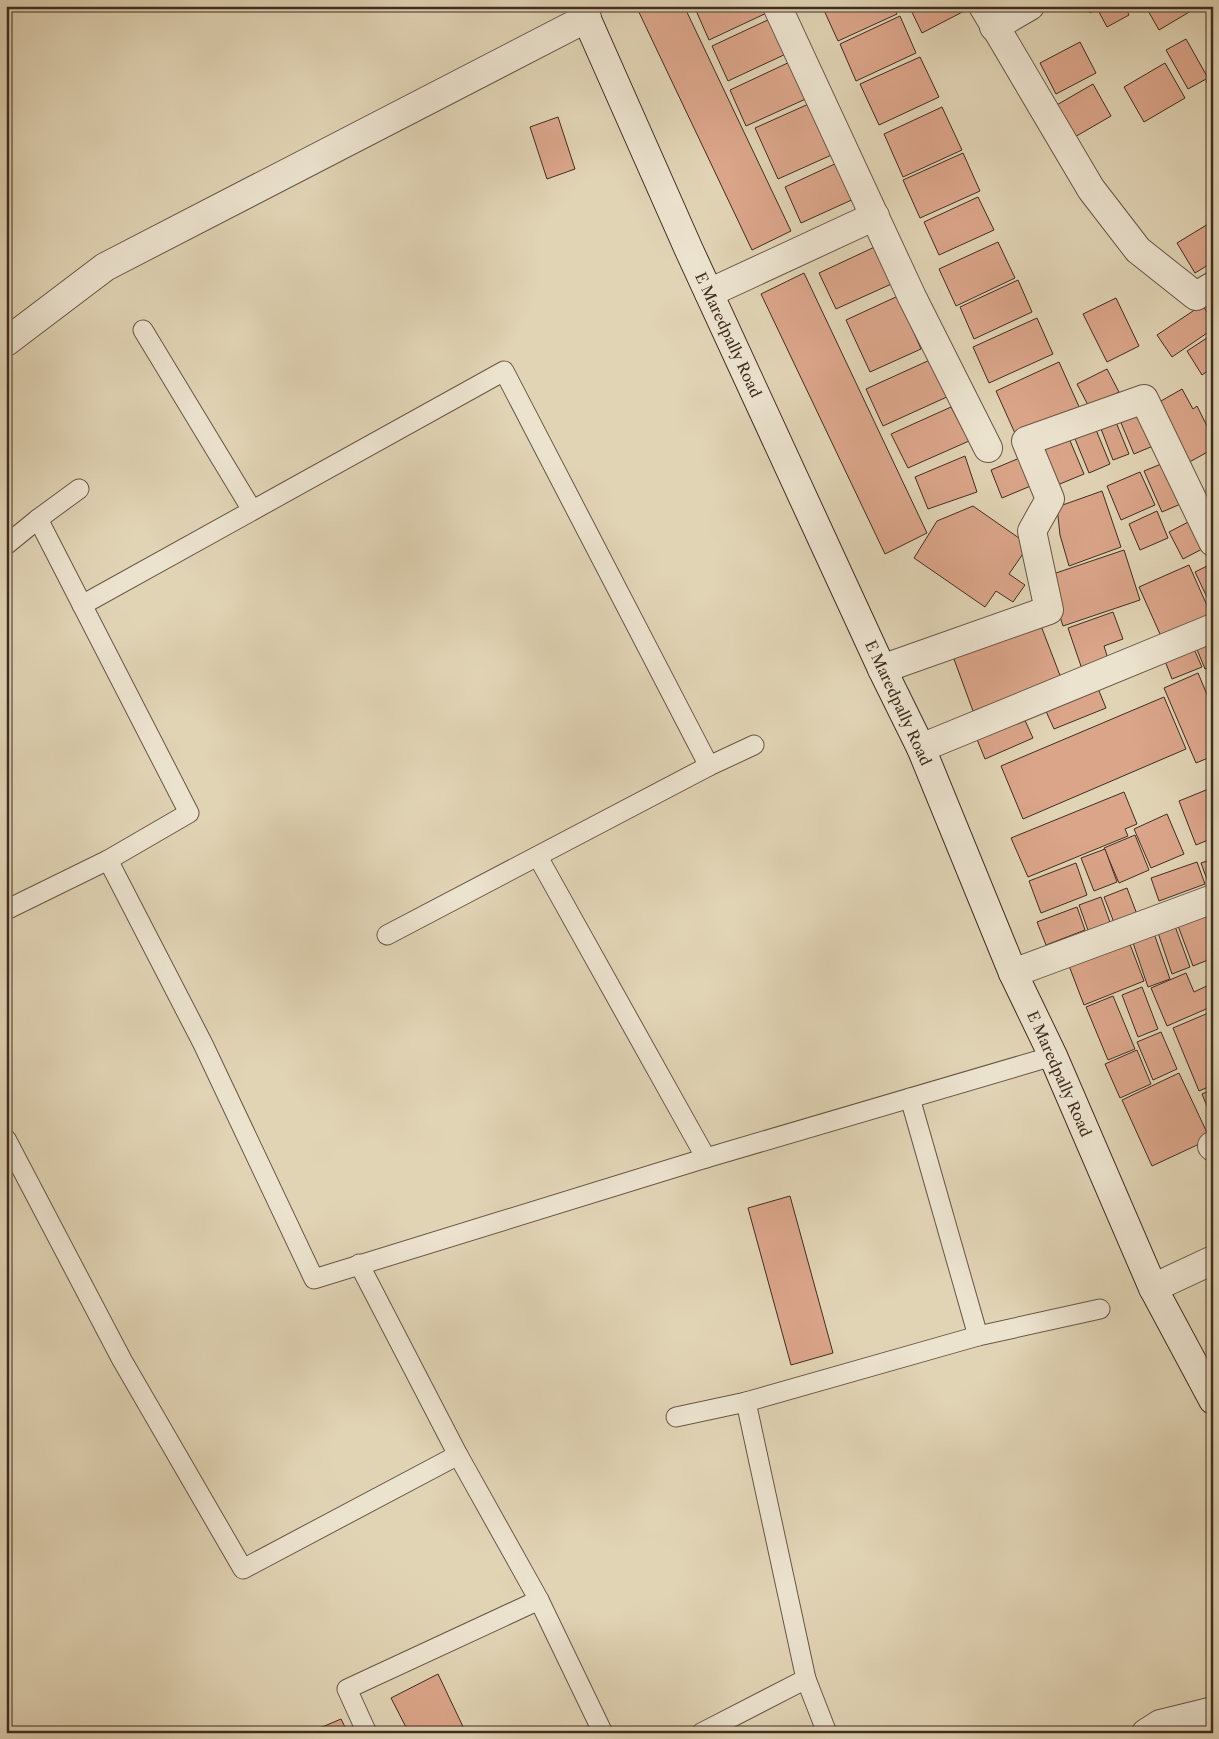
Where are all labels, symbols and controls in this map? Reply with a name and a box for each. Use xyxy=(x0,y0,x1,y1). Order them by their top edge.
street label: E Maredpally Road xyxy=(691,269,766,400)
street label: E Maredpally Road xyxy=(861,637,936,768)
street label: E Maredpally Road xyxy=(1023,1008,1096,1140)

